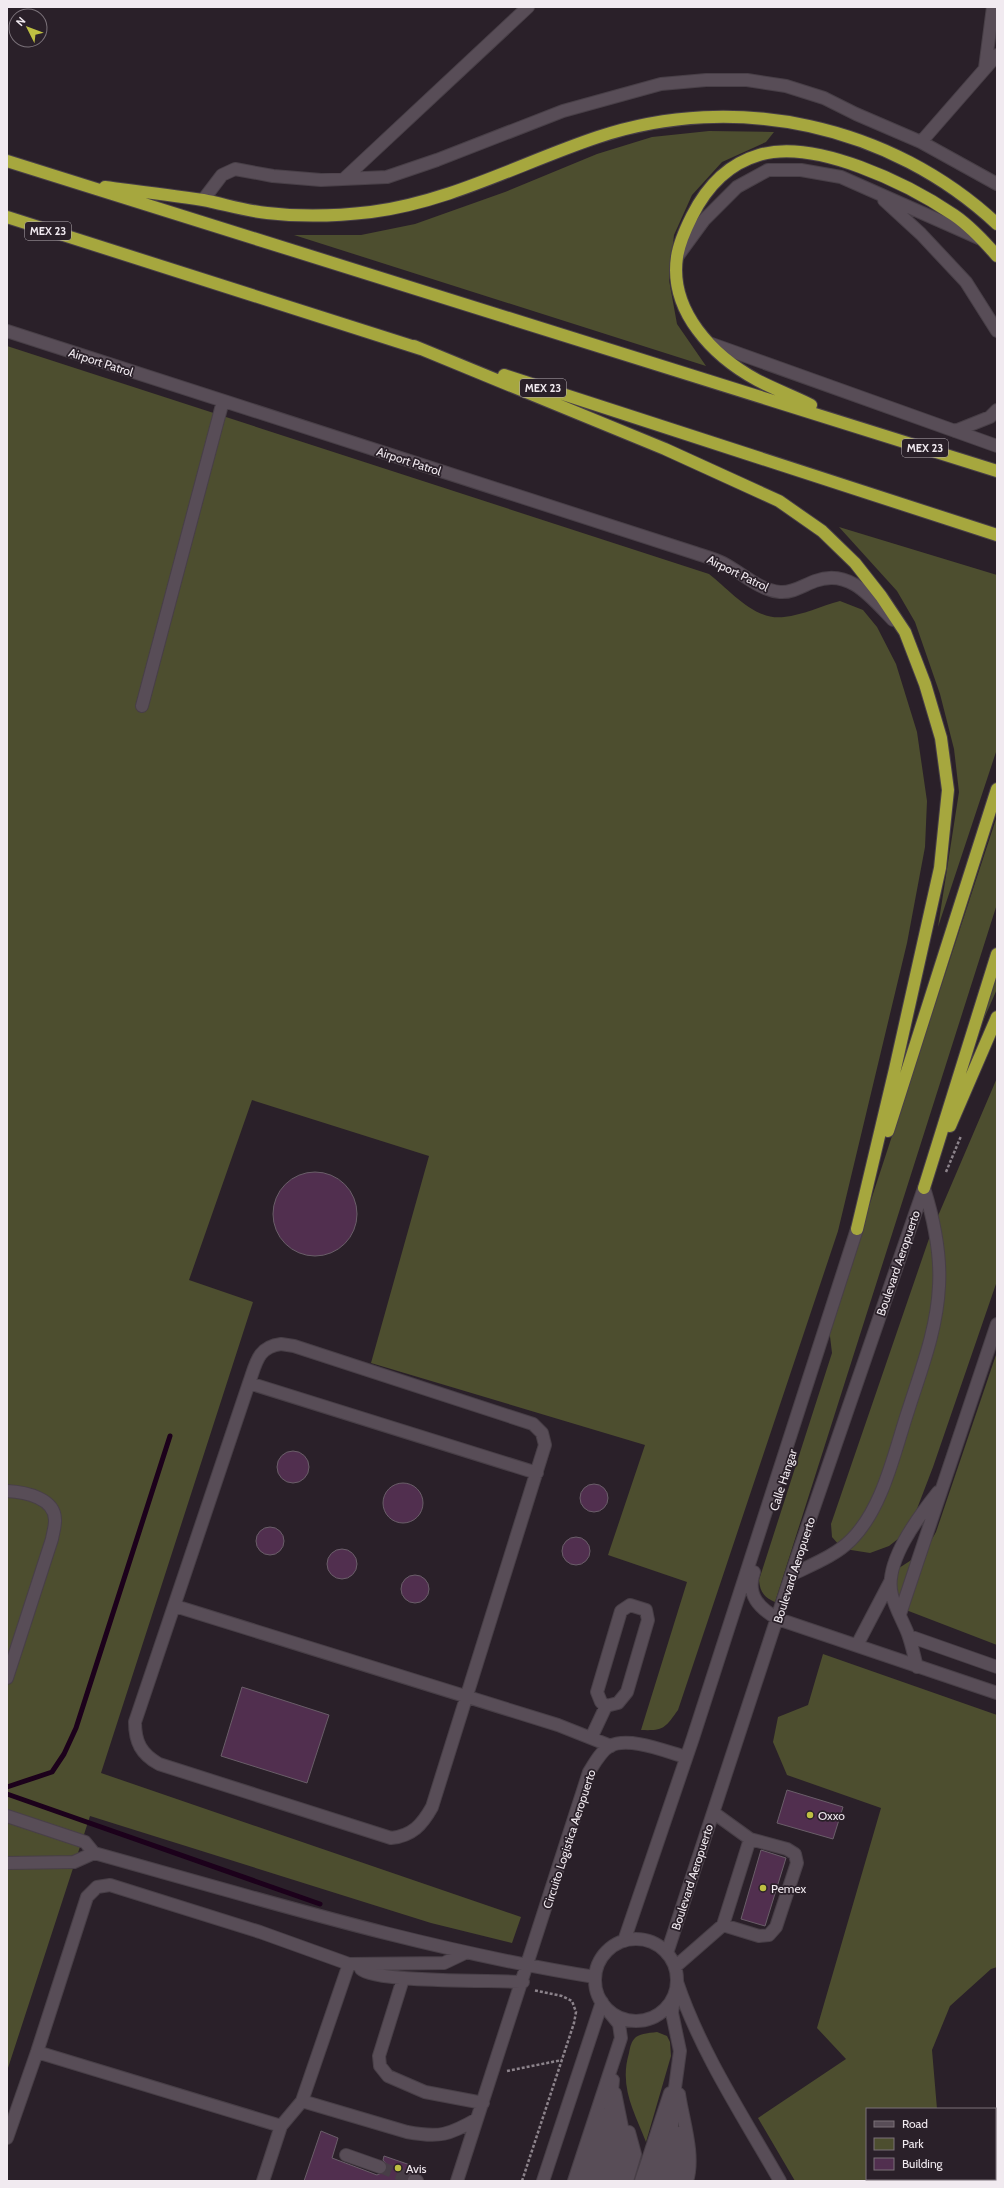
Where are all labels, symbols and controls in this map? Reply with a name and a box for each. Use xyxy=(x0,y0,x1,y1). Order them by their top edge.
north arrow xyxy=(8,8,48,48)
text: N xyxy=(13,14,28,29)
road number: MEX 23 xyxy=(25,222,71,240)
street label: Airport Patrol xyxy=(67,345,135,380)
road number: MEX 23 xyxy=(520,379,566,397)
road number: MEX 23 xyxy=(902,439,948,457)
street label: Airport Patrol xyxy=(375,444,443,479)
street label: Airport Patrol xyxy=(705,552,772,594)
street label: Boulevard Aeropuerto xyxy=(873,1208,923,1318)
street label: Calle Hangar xyxy=(766,1447,800,1513)
street label: Boulevard Aeropuerto xyxy=(770,1515,818,1625)
street label: Circuito Logistica Aeropuerto xyxy=(539,1767,599,1910)
place label: Oxxo xyxy=(818,1808,845,1823)
marker: Oxxo xyxy=(805,1810,815,1820)
street label: Boulevard Aeropuerto xyxy=(668,1822,716,1932)
place label: Pemex xyxy=(771,1881,806,1896)
marker: Pemex xyxy=(758,1883,768,1893)
legend xyxy=(866,2108,996,2180)
text: Road xyxy=(902,2116,928,2131)
text: Park xyxy=(902,2136,924,2151)
text: Building xyxy=(902,2156,944,2171)
place label: Avis xyxy=(406,2161,426,2176)
marker: Avis xyxy=(393,2163,403,2173)

